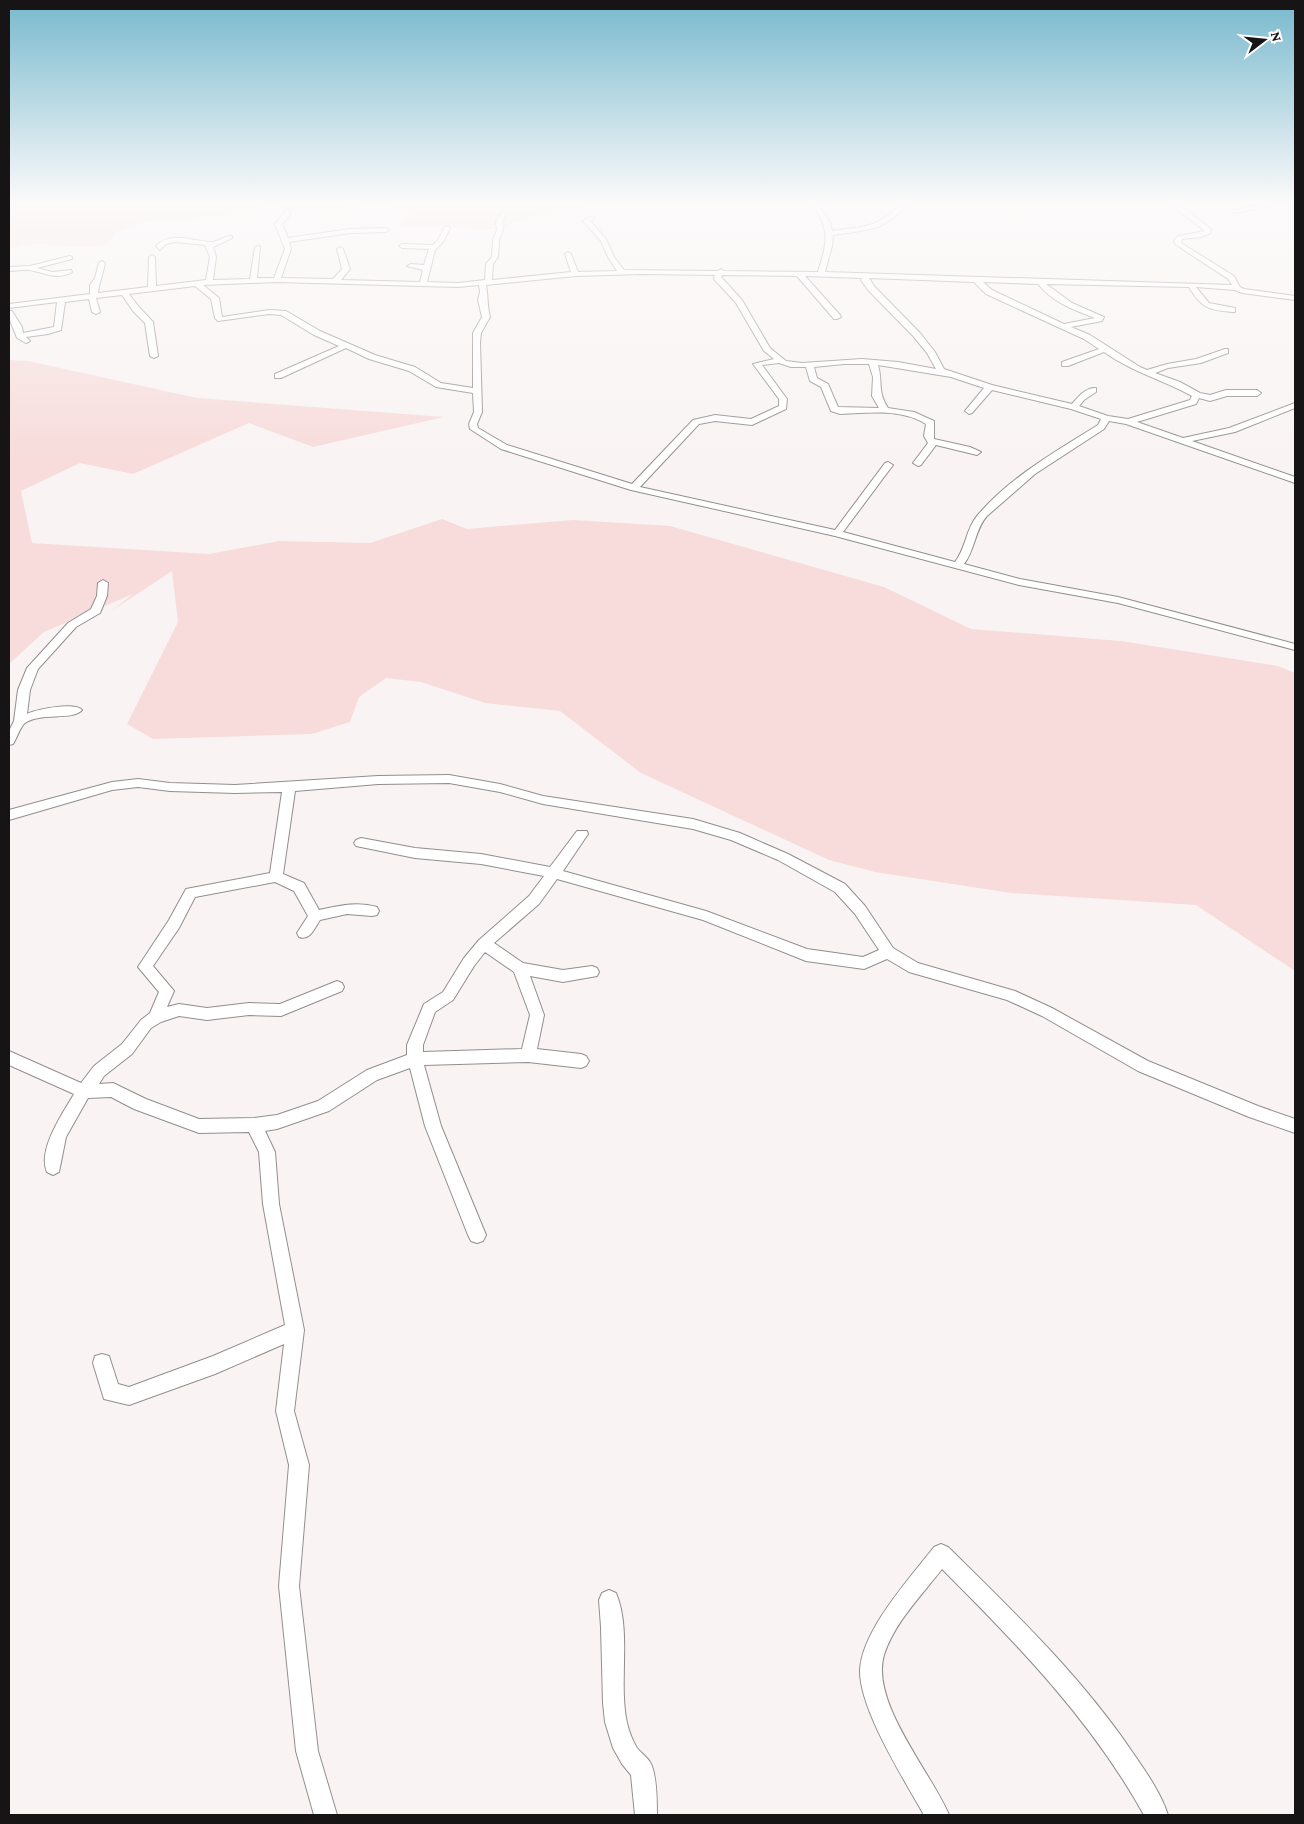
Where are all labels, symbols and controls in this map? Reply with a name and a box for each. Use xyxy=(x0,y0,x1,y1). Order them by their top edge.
north arrow xyxy=(1239,15,1289,65)
text: N xyxy=(1267,30,1286,44)

